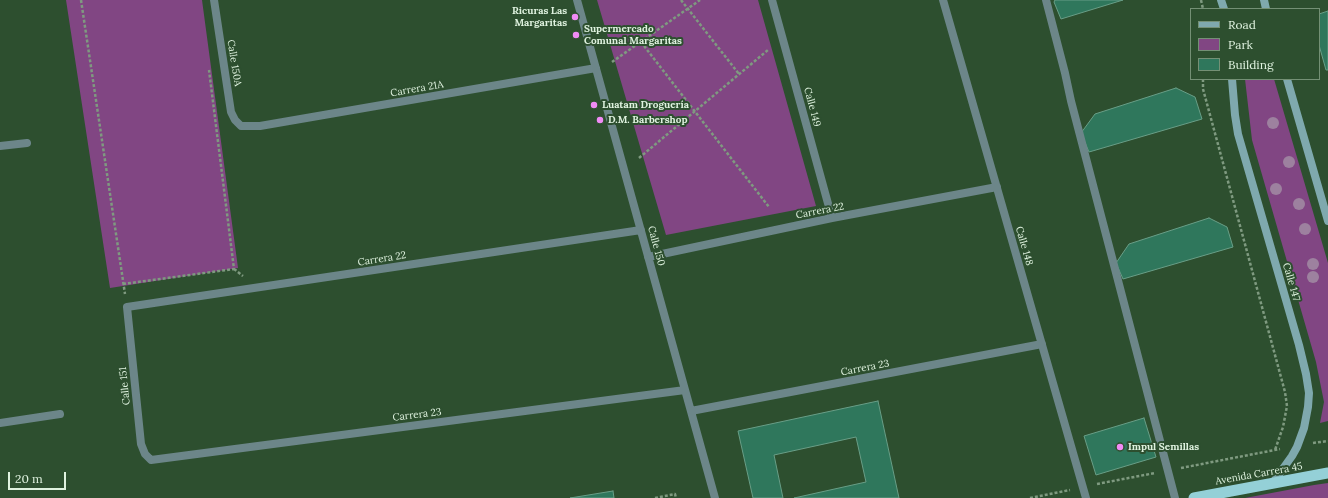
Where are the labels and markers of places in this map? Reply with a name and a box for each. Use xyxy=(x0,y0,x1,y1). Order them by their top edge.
place label: Ricuras Las Margaritas xyxy=(512,5,567,28)
marker: Ricuras Las Margaritas xyxy=(570,12,580,22)
place label: Supermercado Comunal Margaritas xyxy=(584,23,682,46)
marker: Supermercado Comunal Margaritas xyxy=(571,30,581,40)
place label: Luatam Droguería xyxy=(602,99,689,111)
marker: Luatam Droguería xyxy=(589,100,599,110)
place label: D.M. Barbershop xyxy=(608,114,687,126)
marker: D.M. Barbershop xyxy=(595,115,605,125)
place label: Impul Semillas xyxy=(1128,441,1199,453)
marker: Impul Semillas xyxy=(1115,442,1125,452)

